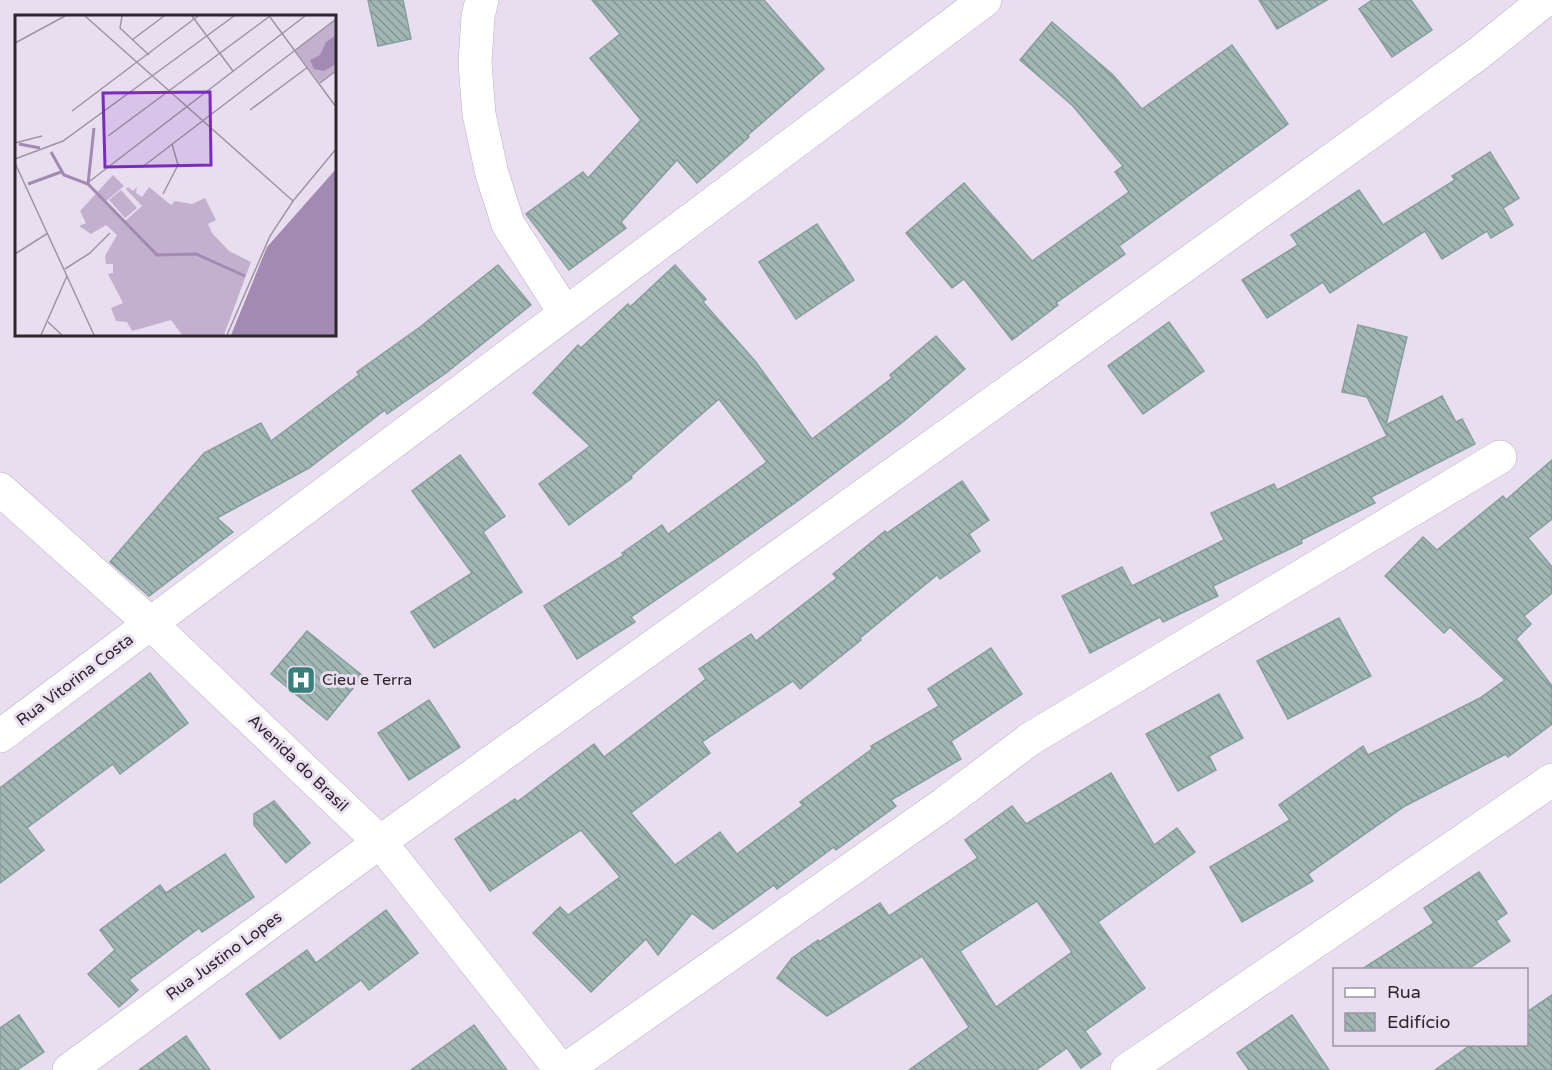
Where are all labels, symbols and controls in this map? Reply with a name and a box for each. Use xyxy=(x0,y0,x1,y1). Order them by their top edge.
inset map xyxy=(15,15,336,336)
street label: Rua Vitorina Costa xyxy=(13,630,137,730)
hospital icon: Cieu e Terra xyxy=(285,664,317,696)
place label: Cieu e Terra xyxy=(322,670,412,690)
street label: Avenida do Brasil xyxy=(244,710,352,816)
street label: Rua Justino Lopes xyxy=(162,907,286,1005)
legend xyxy=(1333,968,1528,1046)
text: Rua xyxy=(1387,981,1421,1003)
text: Edifício xyxy=(1387,1011,1451,1033)

